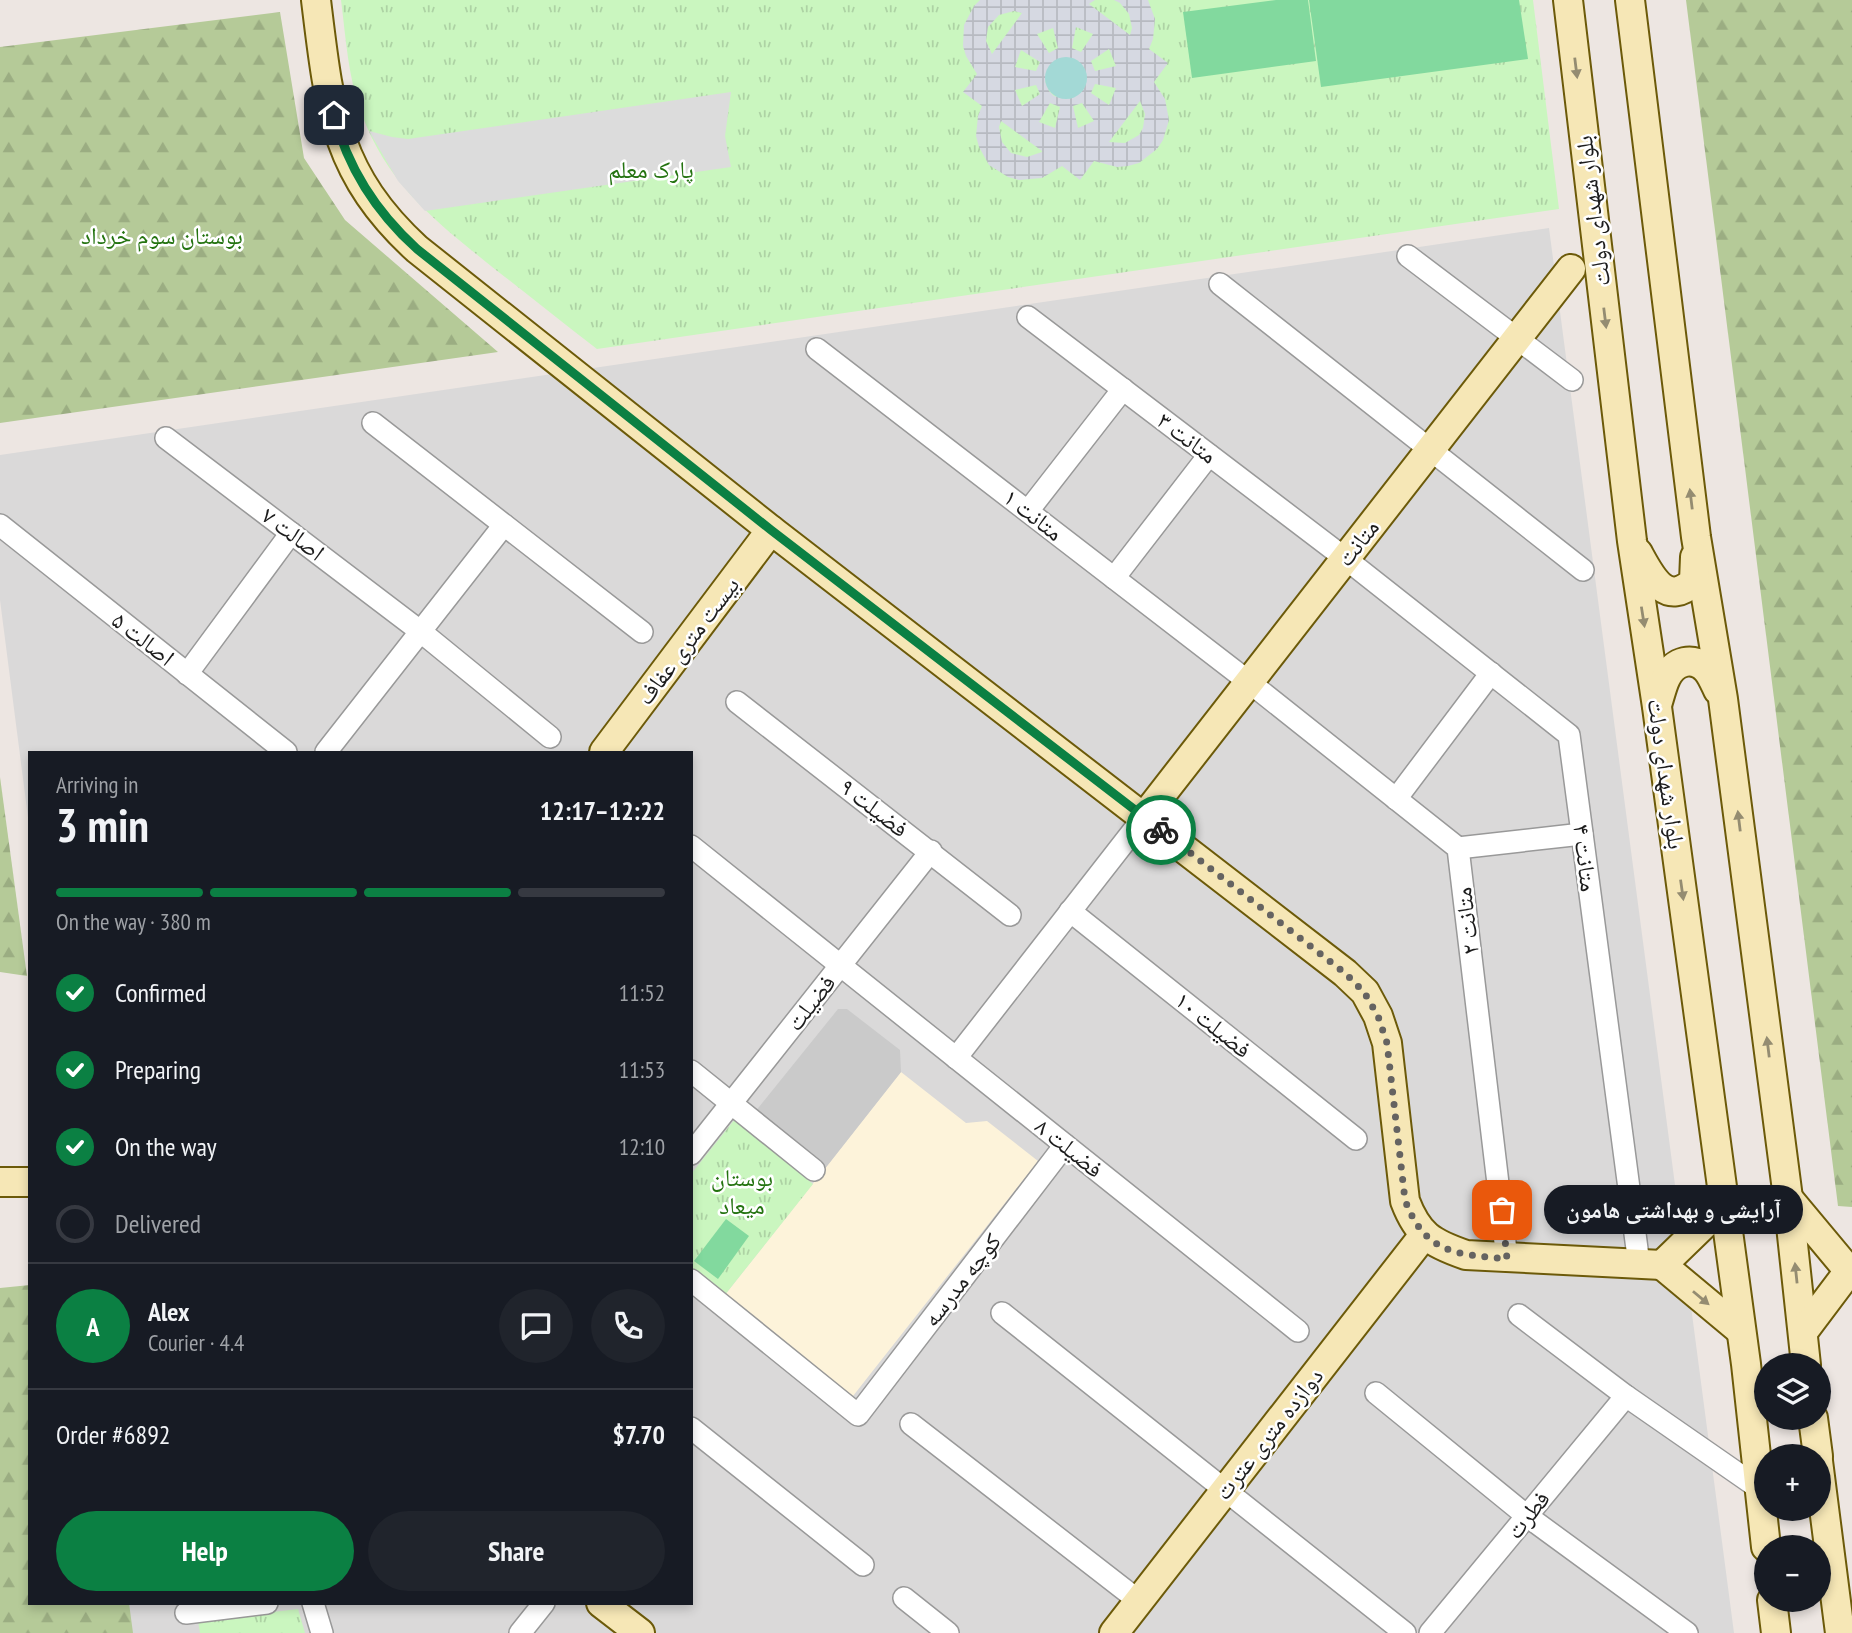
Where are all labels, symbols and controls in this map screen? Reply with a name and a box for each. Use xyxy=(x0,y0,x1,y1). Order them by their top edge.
one-way arrow xyxy=(1570,57,1581,79)
pin xyxy=(304,85,364,145)
icon: home xyxy=(315,96,353,134)
street label: بلوار شهدای دولت xyxy=(1568,134,1617,288)
park label: پارک معلم xyxy=(608,154,694,186)
park label: بوستان سوم خرداد xyxy=(81,220,243,252)
one-way arrow xyxy=(1600,307,1611,329)
street label: متانت ۳ xyxy=(1151,405,1224,470)
street label: متانت ۱ xyxy=(997,482,1070,548)
one-way arrow xyxy=(1686,488,1697,510)
street label: اصالت ۷ xyxy=(256,500,331,567)
street label: متانت xyxy=(1329,513,1386,573)
street label: بیست متری عفاف xyxy=(629,570,746,711)
street label: اصالت ۵ xyxy=(106,604,181,673)
one-way arrow xyxy=(1638,606,1649,628)
street label: بلوار شهدای دولت xyxy=(1641,697,1692,851)
text: Arriving in xyxy=(56,770,138,799)
street label: فضیلت ۹ xyxy=(834,771,915,844)
text: 12:17–12:22 xyxy=(540,794,665,827)
text: 3 min xyxy=(56,795,149,855)
courier xyxy=(1126,795,1196,865)
one-way arrow xyxy=(1733,810,1744,832)
icon: bike xyxy=(1142,811,1180,849)
street label: متانت ۴ xyxy=(1566,822,1605,893)
one-way arrow xyxy=(1676,880,1687,902)
street label: متانت ۲ xyxy=(1447,886,1486,957)
text: On the way · 380 m xyxy=(56,907,211,936)
street label: فضیلت xyxy=(779,968,842,1037)
icon: check xyxy=(56,974,94,1012)
text: Confirmed xyxy=(115,976,206,1009)
text: 11:52 xyxy=(619,978,665,1007)
street label: فضیلت ۱۰ xyxy=(1169,984,1258,1065)
one-way arrow xyxy=(1763,1036,1774,1058)
icon: check xyxy=(56,1051,94,1089)
text: Preparing xyxy=(115,1053,201,1086)
text: 11:53 xyxy=(619,1055,665,1084)
street label: فضیلت ۸ xyxy=(1029,1111,1110,1184)
icon: check xyxy=(56,1128,94,1166)
text: On the way xyxy=(115,1130,217,1163)
text: 12:10 xyxy=(619,1132,665,1161)
park label: بوستان میعاد xyxy=(711,1162,773,1221)
pin xyxy=(1472,1180,1532,1240)
callout: آرایشی و بهداشتی هامون xyxy=(1544,1186,1803,1234)
icon: bag xyxy=(1483,1191,1521,1229)
text: آرایشی و بهداشتی هامون xyxy=(1566,1195,1781,1224)
text: Delivered xyxy=(115,1207,201,1240)
street label: کوچه مدرسه xyxy=(915,1227,1008,1333)
one-way arrow xyxy=(1791,1262,1802,1284)
button: chat xyxy=(499,1289,573,1363)
button: phone xyxy=(591,1289,665,1363)
one-way arrow xyxy=(1691,1290,1709,1305)
text: Alex xyxy=(148,1295,189,1328)
text: A xyxy=(86,1310,100,1343)
text: Courier · 4.4 xyxy=(148,1328,244,1357)
map controls xyxy=(1754,1353,1831,1612)
button: layers xyxy=(1754,1353,1831,1430)
street label: دوازده متری عترت xyxy=(1207,1361,1330,1506)
text: Order #6892 xyxy=(56,1418,171,1451)
text: $7.70 xyxy=(612,1418,665,1451)
button: + xyxy=(1754,1444,1831,1521)
street label: فطرت xyxy=(1499,1484,1556,1545)
button: Help xyxy=(56,1511,354,1591)
button: Share xyxy=(368,1511,665,1591)
button: − xyxy=(1754,1535,1831,1612)

